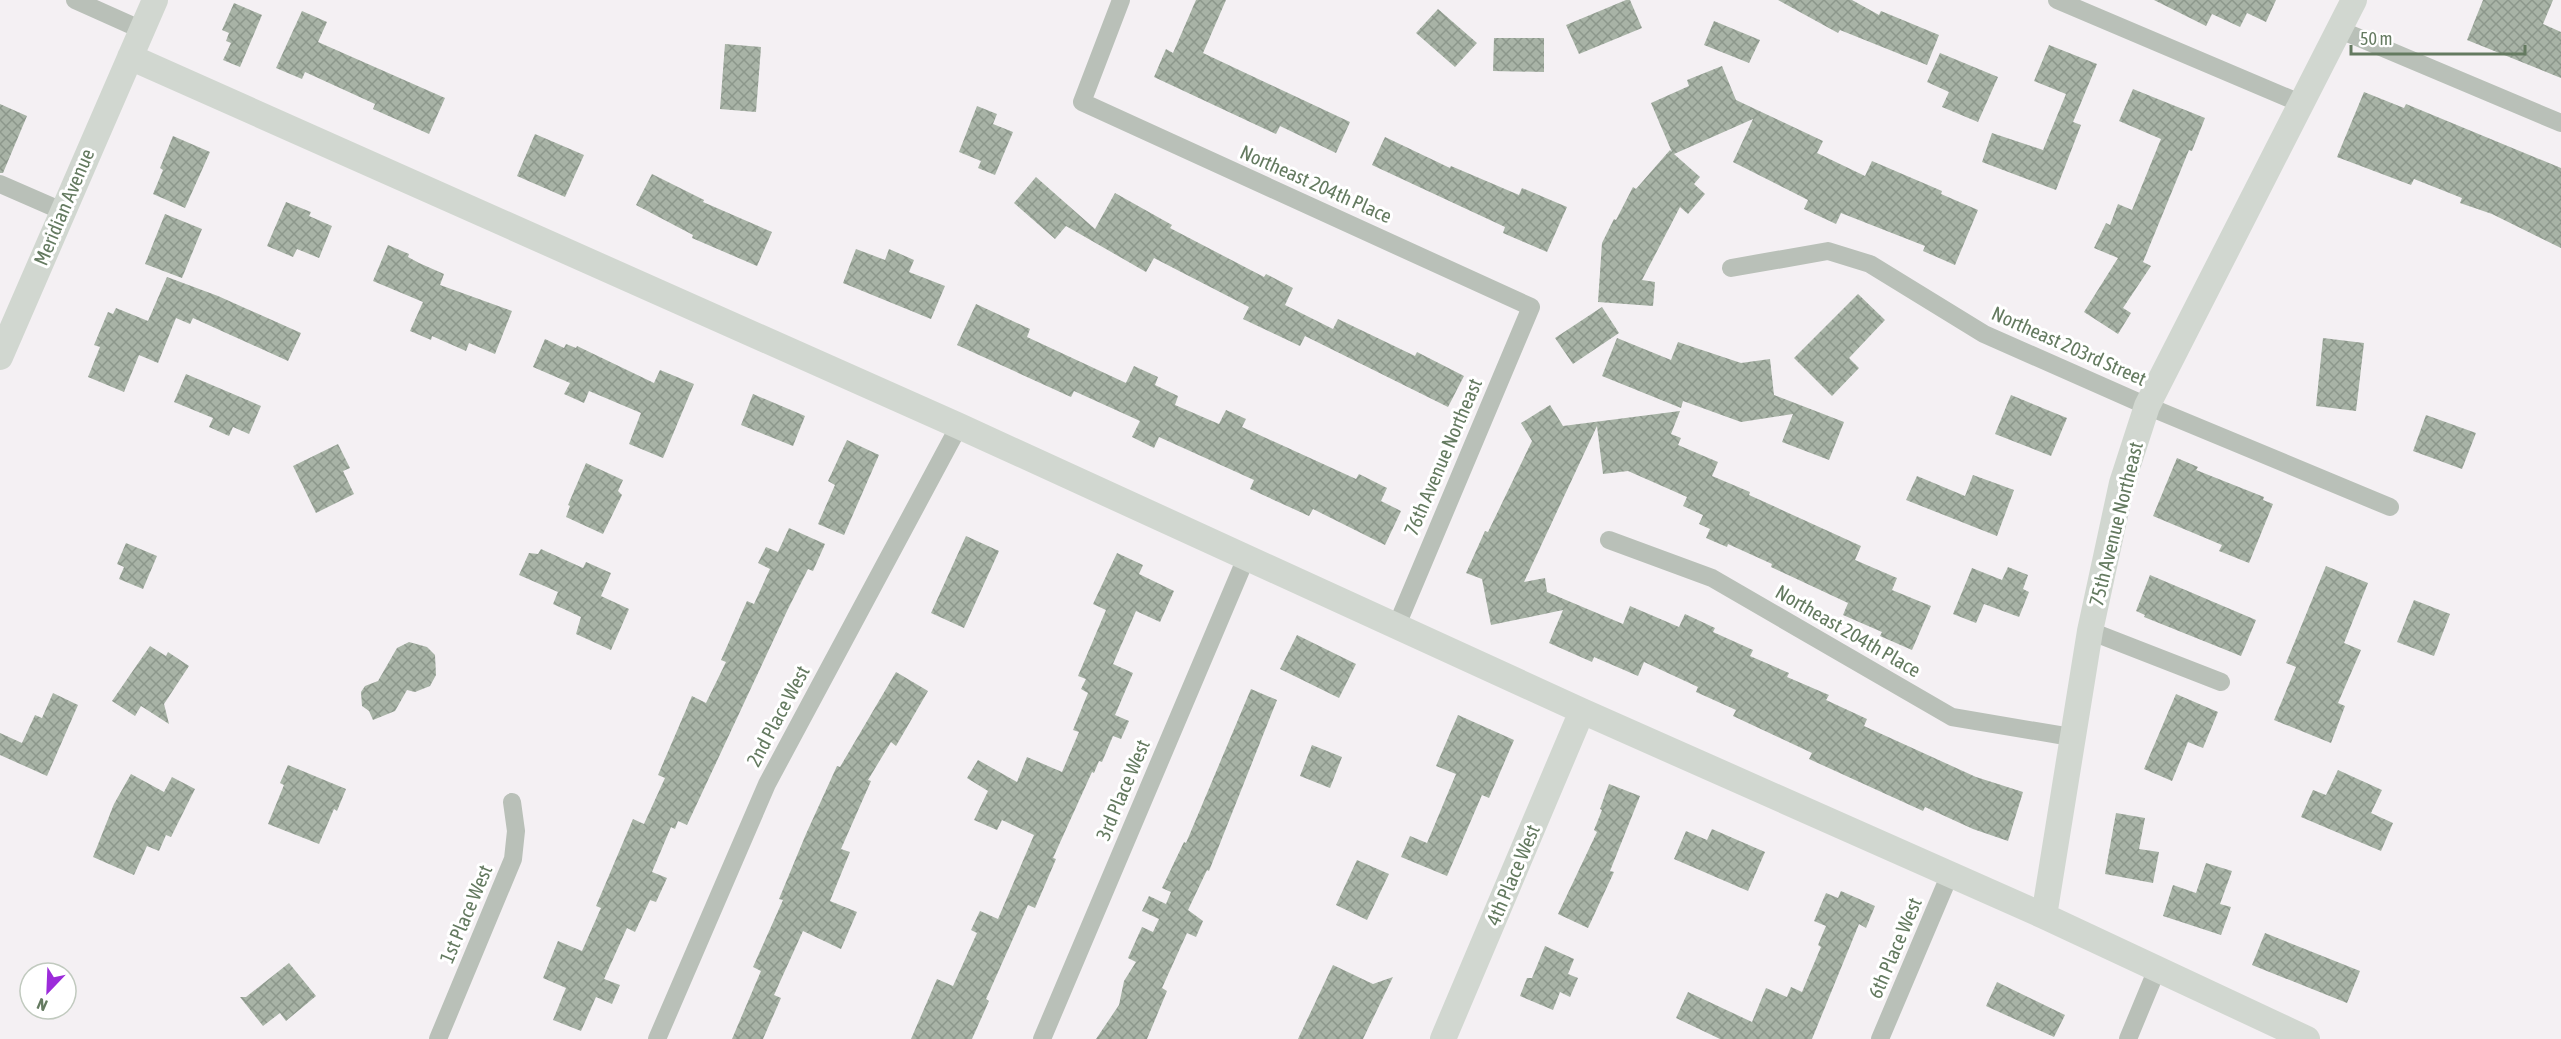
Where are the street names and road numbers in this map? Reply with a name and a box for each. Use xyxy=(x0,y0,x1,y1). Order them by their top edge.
street label: Northeast 204th Place xyxy=(1237,140,1396,227)
street label: Meridian Avenue xyxy=(29,145,98,268)
street label: Northeast 203rd Street xyxy=(1988,301,2150,390)
street label: 76th Avenue Northeast xyxy=(1399,374,1486,539)
street label: 75th Avenue Northeast xyxy=(2084,439,2147,608)
street label: Northeast 204th Place xyxy=(1772,580,1925,681)
street label: 2nd Place West xyxy=(741,661,814,770)
street label: 3rd Place West xyxy=(1091,736,1154,844)
street label: 4th Place West xyxy=(1481,821,1544,929)
street label: 1st Place West xyxy=(435,861,497,966)
street label: 6th Place West xyxy=(1863,894,1926,1002)

